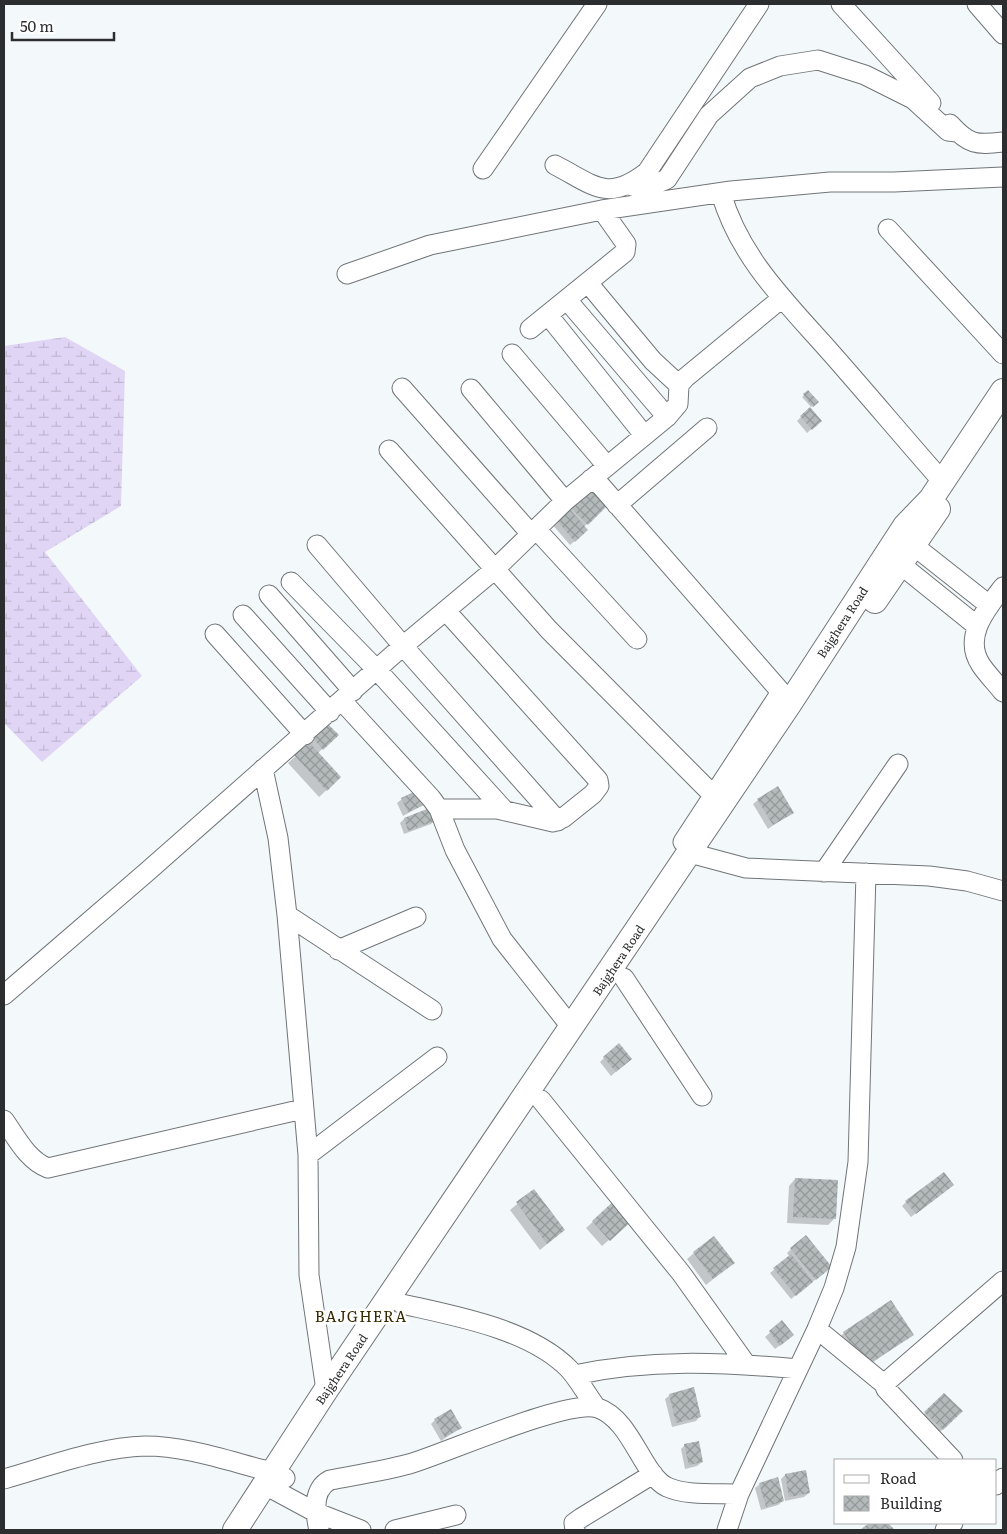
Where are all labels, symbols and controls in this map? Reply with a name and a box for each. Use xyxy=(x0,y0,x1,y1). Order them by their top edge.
scale bar xyxy=(12,10,115,42)
text: 50 m xyxy=(20,14,54,37)
street label: Bajghera Road xyxy=(812,582,872,661)
street label: Bajghera Road xyxy=(588,920,649,999)
district label: BAJGHERA xyxy=(315,1304,407,1327)
street label: Bajghera Road xyxy=(311,1329,372,1408)
legend xyxy=(834,1459,997,1524)
text: Road xyxy=(880,1466,916,1489)
text: Building xyxy=(880,1491,942,1514)

